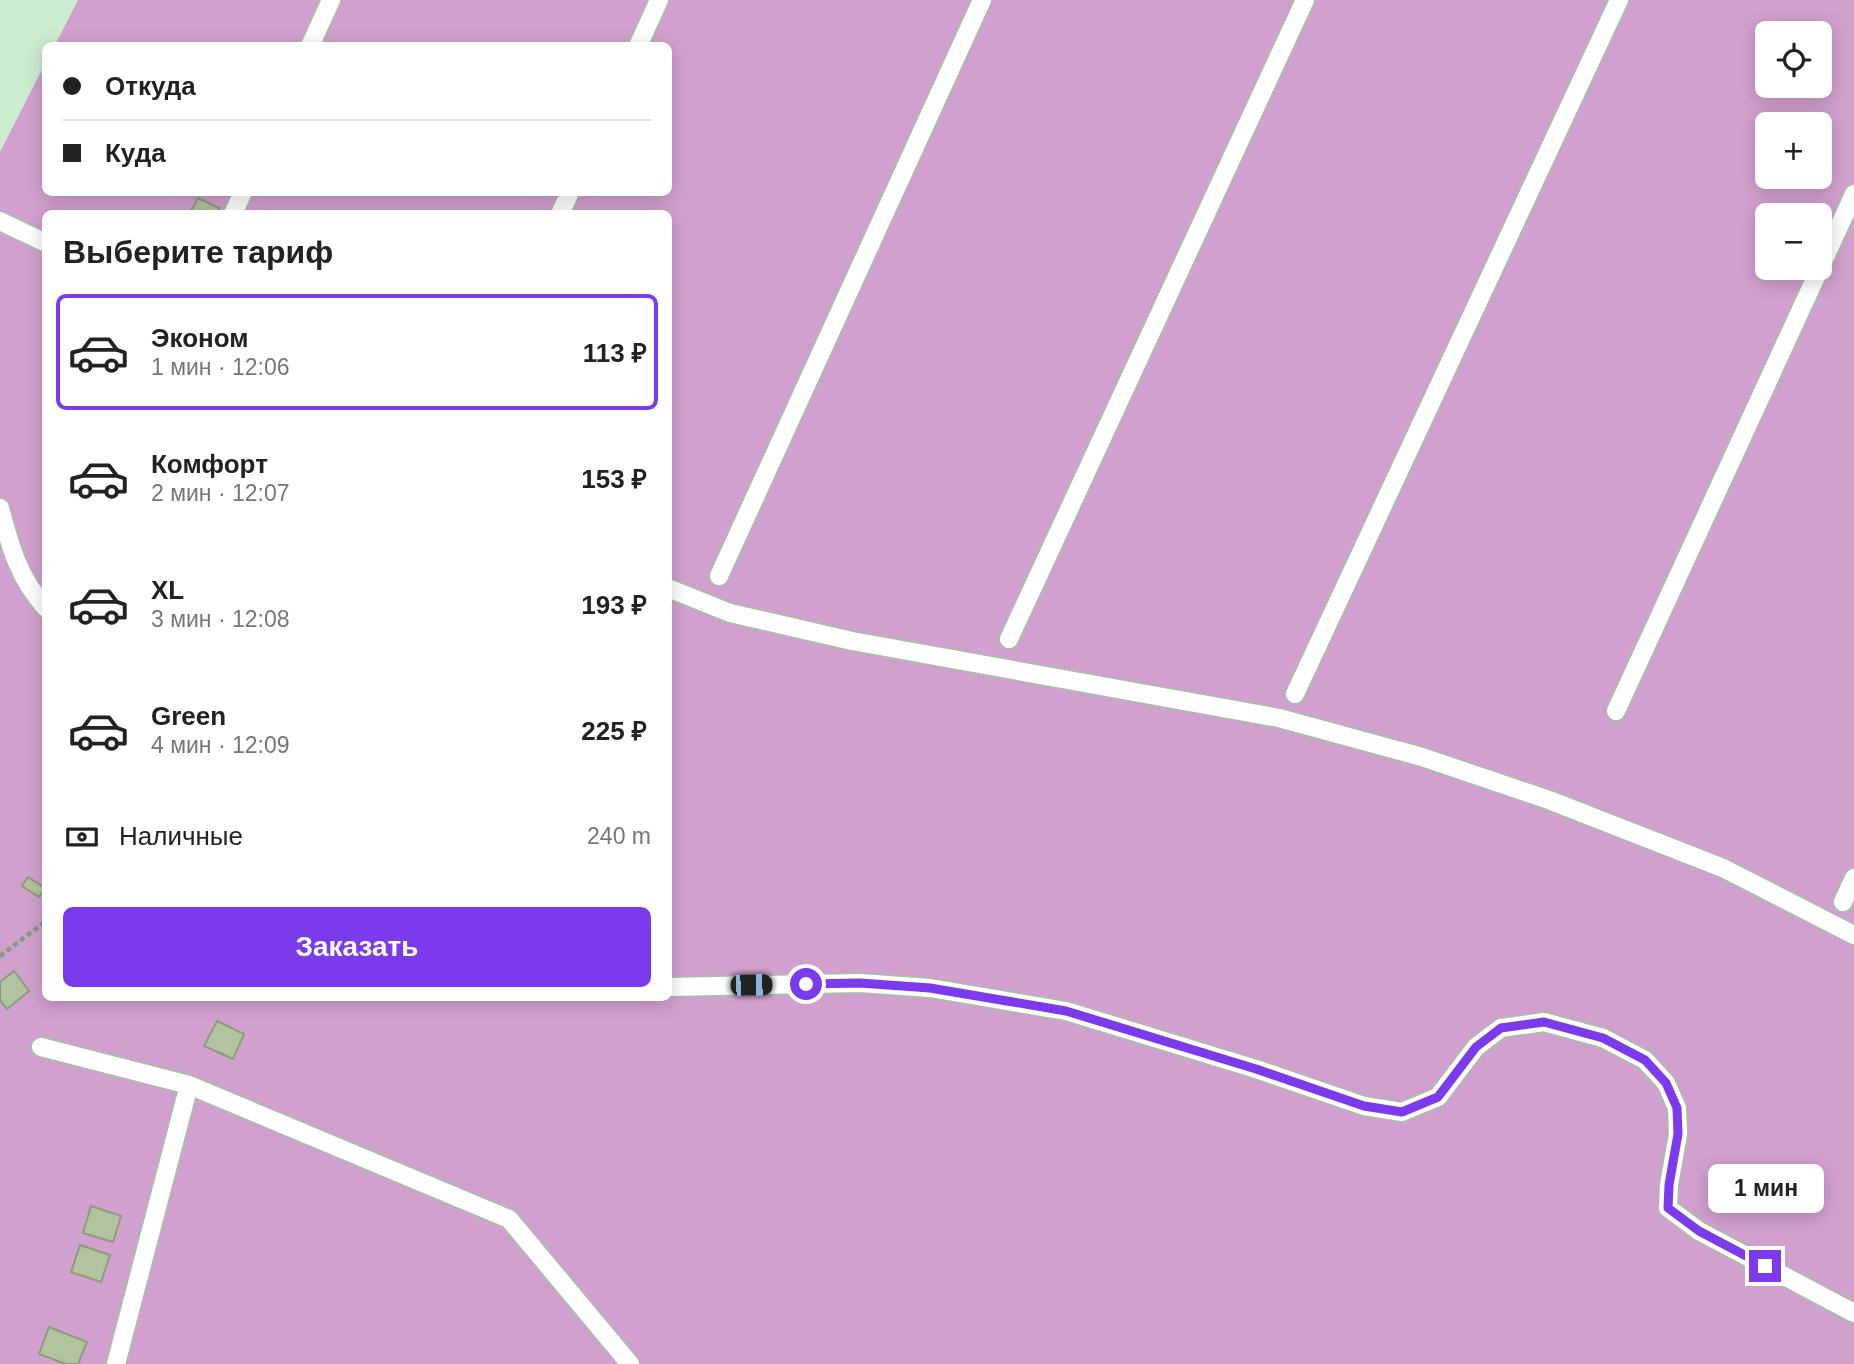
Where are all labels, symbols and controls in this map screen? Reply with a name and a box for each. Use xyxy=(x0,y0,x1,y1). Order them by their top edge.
map controls xyxy=(1755,21,1832,280)
button: locate xyxy=(1755,21,1832,98)
text: Откуда xyxy=(105,71,196,101)
button: + xyxy=(1755,112,1832,189)
text: Куда xyxy=(105,138,166,168)
button: − xyxy=(1755,203,1832,280)
text: Выберите тариф xyxy=(63,234,333,270)
icon: car xyxy=(67,321,130,384)
text: Эконом xyxy=(151,323,249,353)
text: 113 ₽ xyxy=(583,338,647,368)
text: 1 мин · 12:06 xyxy=(151,354,290,380)
icon: car xyxy=(67,447,130,510)
text: Комфорт xyxy=(151,449,268,479)
text: 153 ₽ xyxy=(581,464,647,494)
text: 2 мин · 12:07 xyxy=(151,480,290,506)
icon: car xyxy=(67,573,130,636)
text: XL xyxy=(151,575,184,605)
text: 193 ₽ xyxy=(581,590,647,620)
text: 3 мин · 12:08 xyxy=(151,606,290,632)
icon: car xyxy=(67,699,130,762)
text: Green xyxy=(151,701,226,731)
text: 225 ₽ xyxy=(581,716,647,746)
text: 4 мин · 12:09 xyxy=(151,732,290,758)
icon: cash xyxy=(63,818,101,856)
text: Наличные xyxy=(119,821,243,851)
text: 240 m xyxy=(587,823,651,849)
button: Заказать xyxy=(63,907,651,987)
route start xyxy=(790,968,822,1000)
car xyxy=(730,974,773,996)
callout: 1 мин xyxy=(1707,1164,1823,1214)
text: 1 мин xyxy=(1734,1175,1798,1201)
route end xyxy=(1749,1250,1781,1282)

